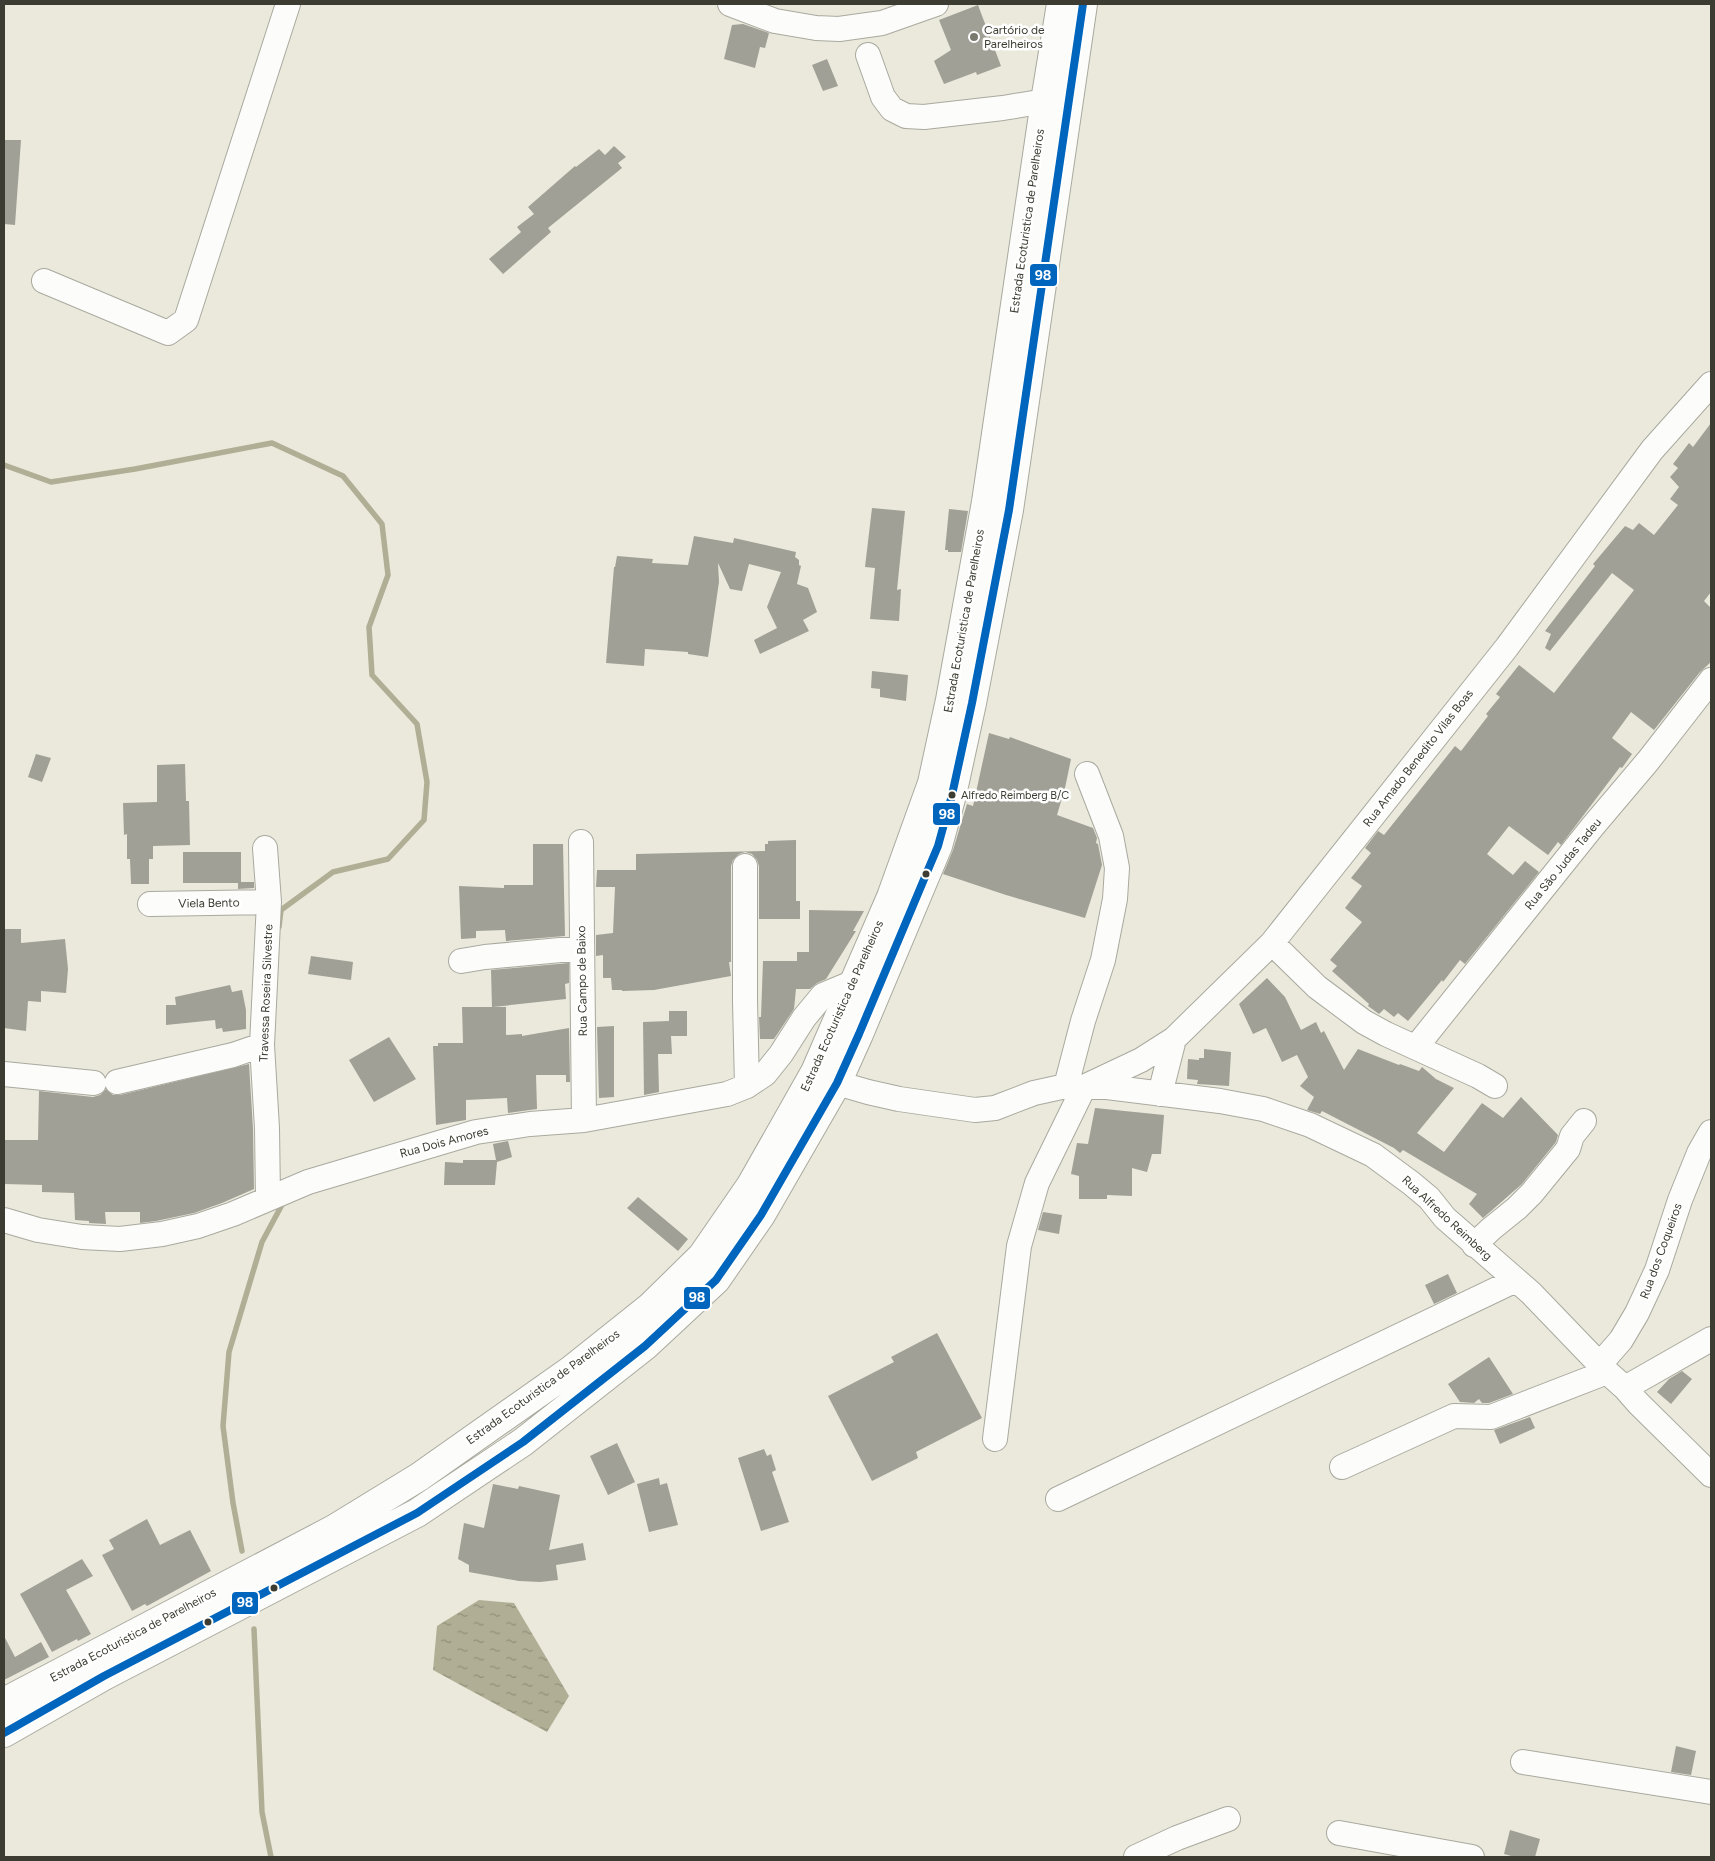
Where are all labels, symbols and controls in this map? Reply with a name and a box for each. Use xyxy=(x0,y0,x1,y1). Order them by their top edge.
place label: Cartório de Parelheiros xyxy=(984,23,1045,51)
marker: Cartório de Parelheiros xyxy=(968,31,980,43)
street label: Estrada Ecoturistica de Parelheiros xyxy=(1007,128,1047,314)
line badge: 98 xyxy=(1029,263,1058,287)
text: 98 xyxy=(1035,267,1051,284)
street label: Estrada Ecoturistica de Parelheiros xyxy=(941,528,987,714)
street label: Rua Amado Benedito Vilas Boas xyxy=(1360,686,1476,829)
place label: Alfredo Reimberg B/C xyxy=(961,789,1069,802)
marker: Alfredo Reimberg B/C xyxy=(947,790,957,800)
line badge: 98 xyxy=(932,802,961,826)
text: 98 xyxy=(939,806,955,823)
street label: Rua São Judas Tadeu xyxy=(1522,815,1604,913)
unlabelled marker xyxy=(921,869,931,879)
street label: Viela Bento xyxy=(178,895,240,911)
street label: Estrada Ecoturistica de Parelheiros xyxy=(798,918,886,1094)
street label: Travessa Roseira Silvestre xyxy=(257,923,275,1062)
street label: Rua Campo de Baixo xyxy=(574,926,590,1036)
street label: Rua Dois Amores xyxy=(398,1123,490,1161)
street label: Rua Alfredo Reimberg xyxy=(1399,1173,1495,1263)
street label: Rua dos Coqueiros xyxy=(1637,1201,1685,1301)
line badge: 98 xyxy=(683,1286,711,1310)
text: 98 xyxy=(689,1289,705,1306)
street label: Estrada Ecoturistica de Parelheiros xyxy=(464,1326,623,1447)
unlabelled marker xyxy=(269,1583,279,1593)
street label: Estrada Ecoturistica de Parelheiros xyxy=(48,1585,219,1685)
line badge: 98 xyxy=(231,1591,259,1615)
text: 98 xyxy=(237,1594,253,1611)
unlabelled marker xyxy=(203,1617,213,1627)

